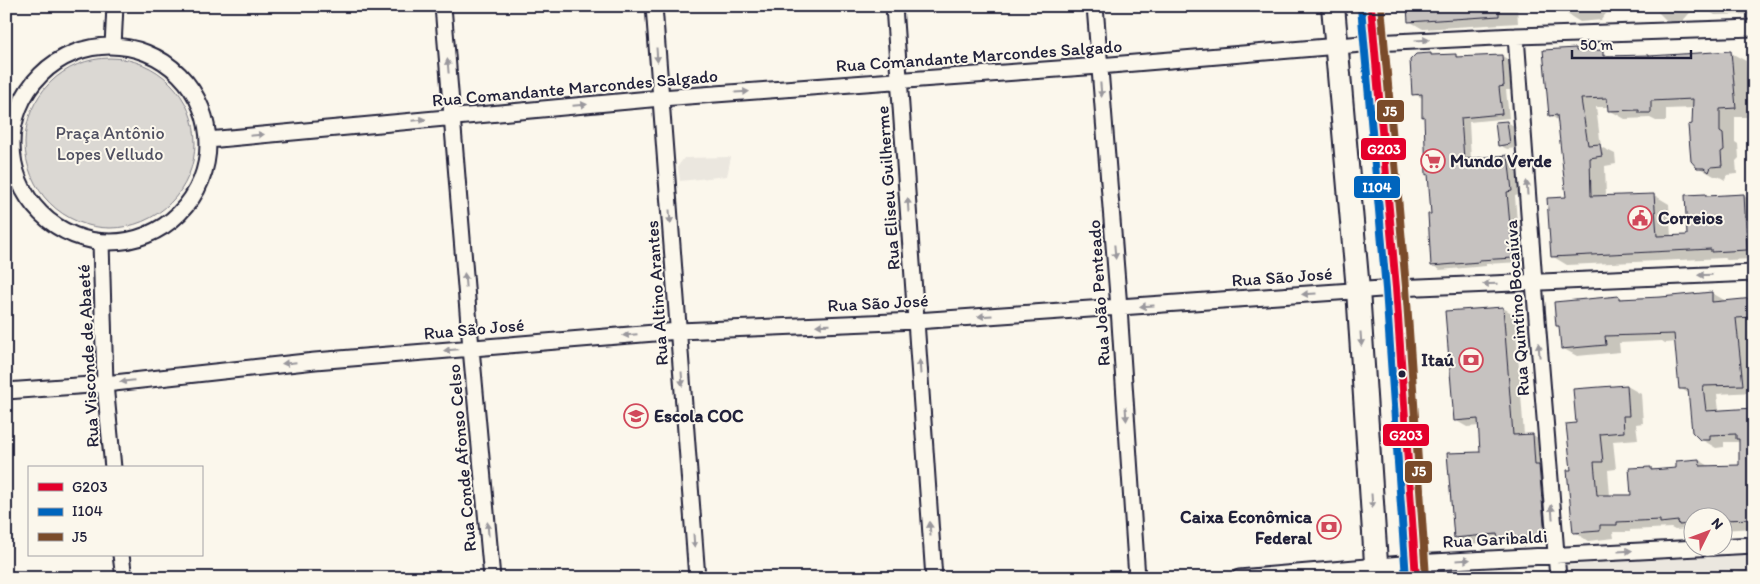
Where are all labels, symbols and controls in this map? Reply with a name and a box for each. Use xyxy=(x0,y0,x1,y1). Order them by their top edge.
scale bar xyxy=(1572,28,1691,60)
street label: Rua Comandante Marcondes Salgado xyxy=(835,35,1123,77)
one-way arrow xyxy=(1415,36,1431,44)
text: 50 m xyxy=(1580,36,1613,54)
one-way arrow xyxy=(654,47,662,63)
one-way arrow xyxy=(444,58,452,74)
street label: Rua Comandante Marcondes Salgado xyxy=(431,65,719,111)
one-way arrow xyxy=(1097,82,1105,98)
one-way arrow xyxy=(735,88,751,96)
line badge: J5 xyxy=(1376,99,1405,123)
one-way arrow xyxy=(573,101,589,109)
text: J5 xyxy=(1382,103,1398,120)
street label: Rua Eliseu Guilherme xyxy=(871,105,905,271)
one-way arrow xyxy=(411,116,427,124)
park label: Praça Antônio Lopes Velludo xyxy=(55,122,165,165)
one-way arrow xyxy=(249,131,265,139)
line badge: G203 xyxy=(1360,137,1407,161)
text: G203 xyxy=(1367,141,1401,158)
supermarket icon: Mundo Verde xyxy=(1420,148,1446,174)
place label: Mundo Verde xyxy=(1450,150,1552,172)
line badge: I104 xyxy=(1353,175,1401,199)
text: I104 xyxy=(1363,179,1392,196)
one-way arrow xyxy=(1523,179,1531,195)
one-way arrow xyxy=(904,197,912,213)
public building icon: Correios xyxy=(1627,205,1653,231)
place label: Correios xyxy=(1658,207,1723,229)
one-way arrow xyxy=(666,209,674,225)
street label: Rua Quintino Bocaiúva xyxy=(1500,218,1534,397)
street label: Rua João Penteado xyxy=(1083,219,1115,367)
street label: Rua Altino Arantes xyxy=(641,220,673,366)
one-way arrow xyxy=(1111,244,1119,260)
street label: Rua São José xyxy=(1231,263,1333,291)
street label: Rua Visconde de Abaeté xyxy=(72,264,104,448)
one-way arrow xyxy=(1697,271,1713,279)
one-way arrow xyxy=(461,272,469,288)
one-way arrow xyxy=(1482,280,1498,288)
street label: Rua São José xyxy=(827,289,929,317)
one-way arrow xyxy=(1301,290,1317,298)
one-way arrow xyxy=(1139,302,1155,310)
one-way arrow xyxy=(977,313,993,321)
street label: Rua São José xyxy=(423,314,525,344)
one-way arrow xyxy=(814,321,830,329)
one-way arrow xyxy=(622,331,638,339)
one-way arrow xyxy=(1357,331,1365,347)
one-way arrow xyxy=(1535,341,1543,357)
one-way arrow xyxy=(442,346,458,354)
bank icon: Itaú xyxy=(1458,347,1484,373)
place label: Itaú xyxy=(1421,349,1454,371)
one-way arrow xyxy=(916,359,924,375)
one-way arrow xyxy=(281,360,297,368)
street label: Rua Conde Afonso Celso xyxy=(443,363,481,553)
unlabelled marker xyxy=(1397,369,1407,379)
one-way arrow xyxy=(679,372,687,388)
one-way arrow xyxy=(119,377,135,385)
school or university icon: Escola COC xyxy=(623,403,649,429)
place label: Escola COC xyxy=(654,405,744,427)
one-way arrow xyxy=(1123,406,1131,422)
line badge: G203 xyxy=(1382,423,1430,447)
text: G203 xyxy=(1389,427,1423,444)
line badge: J5 xyxy=(1404,460,1433,484)
text: J5 xyxy=(1411,463,1427,480)
legend xyxy=(28,466,202,556)
text: G203 xyxy=(72,478,108,496)
one-way arrow xyxy=(1368,493,1376,509)
text: I104 xyxy=(72,502,103,520)
one-way arrow xyxy=(1548,503,1556,519)
place label: Caixa Econômica Federal xyxy=(1180,506,1313,549)
north arrow xyxy=(1682,506,1732,556)
bank icon: Caixa Econômica Federal xyxy=(1316,514,1342,540)
text: N xyxy=(1708,514,1727,533)
one-way arrow xyxy=(484,521,492,537)
one-way arrow xyxy=(926,521,934,537)
street label: Rua Garibaldi xyxy=(1442,525,1548,553)
text: J5 xyxy=(72,528,87,546)
one-way arrow xyxy=(690,534,698,550)
one-way arrow xyxy=(1618,547,1634,555)
one-way arrow xyxy=(1455,556,1471,564)

